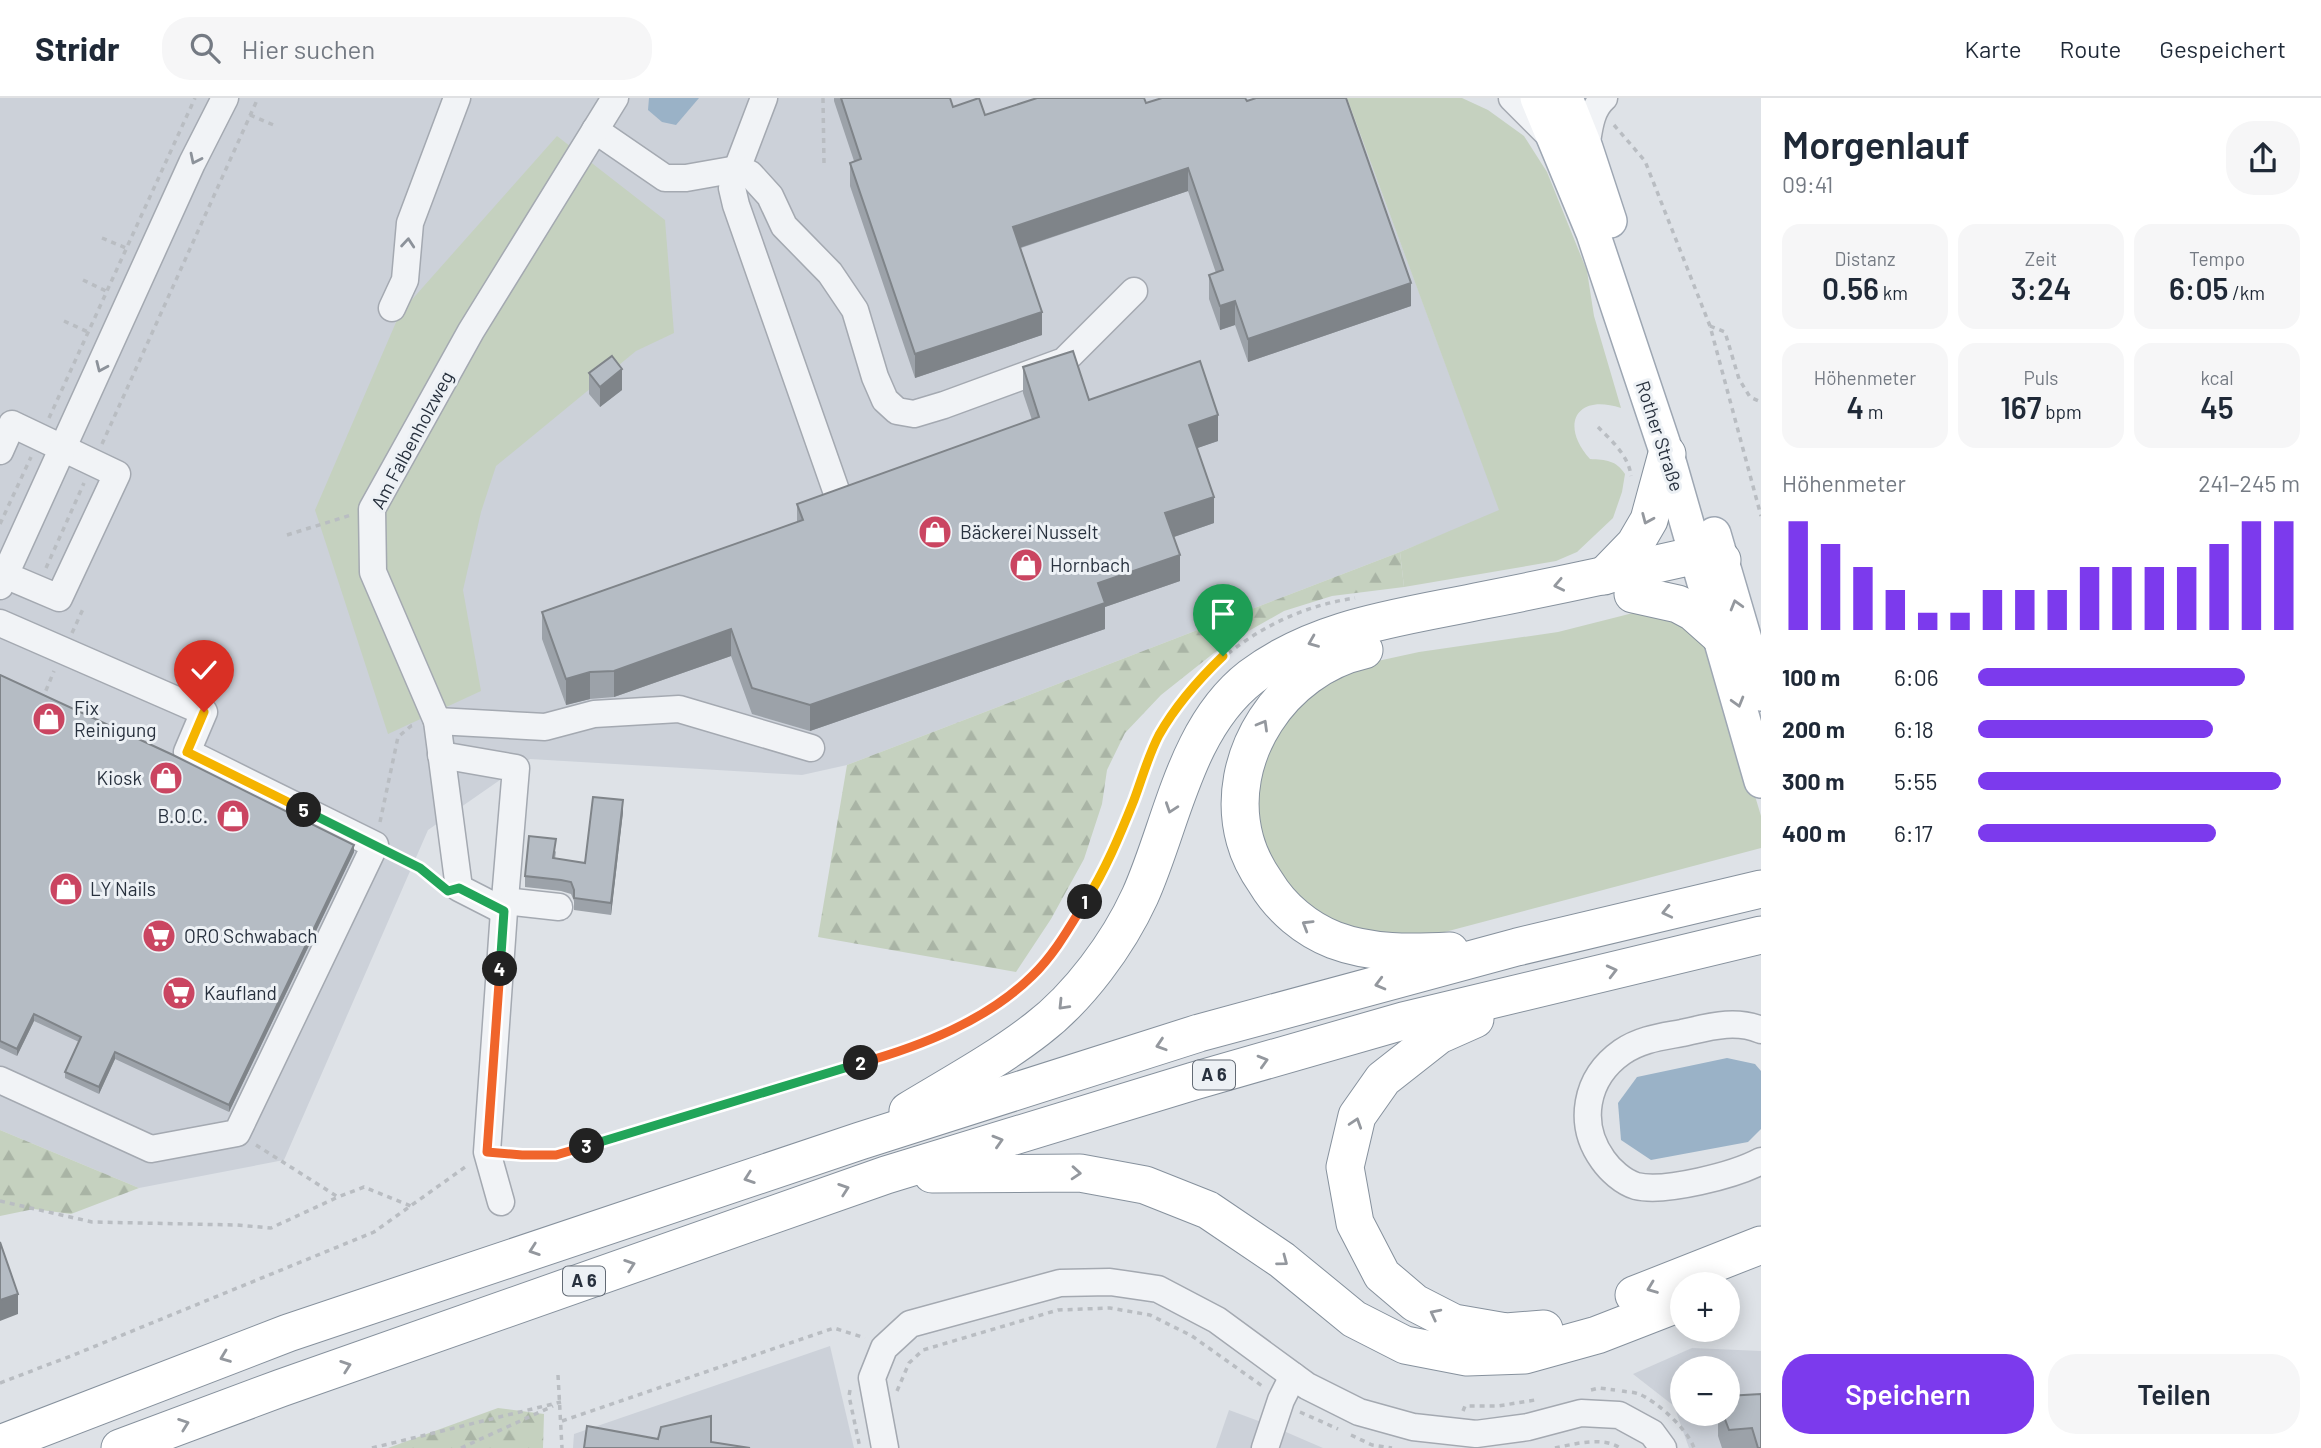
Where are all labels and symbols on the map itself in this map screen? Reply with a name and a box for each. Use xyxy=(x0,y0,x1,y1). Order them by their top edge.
one-way arrow xyxy=(189,152,203,164)
one-way arrow xyxy=(400,237,415,248)
one-way arrow xyxy=(95,359,109,372)
street label: Am Falbenholzweg xyxy=(366,367,458,513)
street label: Rother Straße xyxy=(1632,378,1689,494)
one-way arrow xyxy=(1641,512,1655,525)
shop icon: Bäckerei Nusselt xyxy=(916,513,954,551)
place label: Bäckerei Nusselt xyxy=(960,520,1099,543)
shop icon: Hornbach xyxy=(1007,546,1045,584)
place label: Hornbach xyxy=(1050,553,1130,576)
one-way arrow xyxy=(1553,577,1565,592)
pin xyxy=(1193,584,1253,656)
one-way arrow xyxy=(1729,599,1744,611)
one-way arrow xyxy=(1308,634,1321,648)
pin xyxy=(174,640,234,712)
place label: Fix Reinigung xyxy=(74,696,156,741)
one-way arrow xyxy=(1730,696,1745,708)
shop icon: Fix Reinigung xyxy=(30,700,68,738)
one-way arrow xyxy=(1255,719,1268,732)
shop icon: Kiosk xyxy=(147,759,185,797)
place label: Kiosk xyxy=(97,766,142,789)
pin: 5 xyxy=(286,792,322,828)
shop icon: B.O.C. xyxy=(214,797,252,835)
one-way arrow xyxy=(1165,802,1179,814)
place label: B.O.C. xyxy=(157,804,208,827)
shop icon: LY Nails xyxy=(47,870,85,908)
place label: LY Nails xyxy=(90,877,156,900)
pin: 1 xyxy=(1068,884,1102,920)
one-way arrow xyxy=(1661,903,1673,918)
supermarket icon: ORO Schwabach xyxy=(140,917,178,955)
one-way arrow xyxy=(1302,920,1315,933)
place label: ORO Schwabach xyxy=(184,924,318,947)
pin: 4 xyxy=(482,952,518,986)
one-way arrow xyxy=(1606,965,1618,979)
supermarket icon: Kaufland xyxy=(160,974,198,1012)
one-way arrow xyxy=(1374,976,1386,990)
place label: Kaufland xyxy=(204,981,277,1004)
one-way arrow xyxy=(1058,997,1071,1010)
one-way arrow xyxy=(1155,1037,1167,1051)
pin: 2 xyxy=(844,1046,878,1080)
one-way arrow xyxy=(1257,1055,1269,1070)
road number: A 6 xyxy=(1193,1060,1235,1090)
one-way arrow xyxy=(1348,1117,1362,1129)
pin: 3 xyxy=(570,1128,604,1164)
one-way arrow xyxy=(992,1134,1004,1149)
one-way arrow xyxy=(1071,1165,1082,1180)
one-way arrow xyxy=(744,1170,756,1184)
one-way arrow xyxy=(838,1183,850,1197)
one-way arrow xyxy=(528,1242,540,1256)
one-way arrow xyxy=(1275,1252,1287,1265)
one-way arrow xyxy=(623,1259,635,1273)
road number: A 6 xyxy=(563,1266,605,1296)
one-way arrow xyxy=(1646,1279,1658,1293)
one-way arrow xyxy=(1430,1308,1442,1322)
one-way arrow xyxy=(219,1349,231,1363)
one-way arrow xyxy=(339,1360,351,1374)
one-way arrow xyxy=(177,1419,189,1433)

